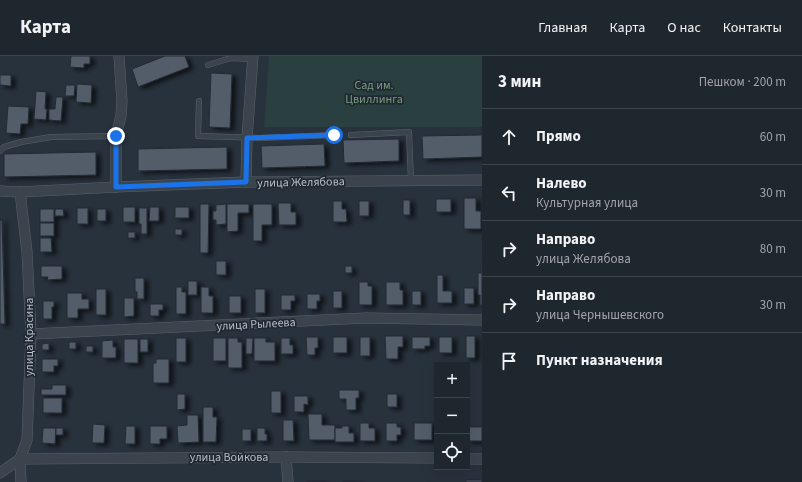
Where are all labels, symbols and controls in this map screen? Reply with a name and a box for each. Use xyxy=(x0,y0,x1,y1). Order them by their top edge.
text: Карта xyxy=(20,14,71,41)
text: Главная xyxy=(538,18,587,38)
text: Карта xyxy=(609,18,645,38)
text: О нас xyxy=(667,18,701,38)
text: Контакты xyxy=(723,18,782,38)
text: 3 мин xyxy=(498,70,541,94)
text: Пешком · 200 m xyxy=(699,73,786,91)
park label: Сад им. Цвиллинга xyxy=(345,77,403,108)
route start xyxy=(325,126,343,144)
icon: ahead xyxy=(498,126,520,148)
text: Прямо xyxy=(536,126,581,147)
route end xyxy=(107,127,125,145)
text: 60 m xyxy=(760,128,786,146)
street label: улица Желябова xyxy=(257,173,345,192)
text: Налево xyxy=(536,173,587,194)
icon: left xyxy=(498,182,520,204)
text: 30 m xyxy=(760,184,786,202)
text: Культурная улица xyxy=(536,194,638,212)
text: Направо xyxy=(536,229,595,250)
icon: right xyxy=(498,238,520,260)
text: 80 m xyxy=(760,240,786,258)
text: улица Желябова xyxy=(536,250,631,268)
text: Направо xyxy=(536,285,595,306)
icon: right xyxy=(498,294,520,316)
text: 30 m xyxy=(760,296,786,314)
street label: улица Красина xyxy=(21,298,38,376)
text: улица Чернышевского xyxy=(536,306,664,324)
street label: улица Рылеева xyxy=(216,314,296,335)
icon: arrive xyxy=(498,350,520,372)
text: Пункт назначения xyxy=(536,350,663,371)
map controls xyxy=(434,362,470,470)
button: + xyxy=(434,362,470,398)
button: − xyxy=(434,398,470,434)
button: locate xyxy=(434,434,470,470)
street label: улица Войкова xyxy=(190,449,268,466)

